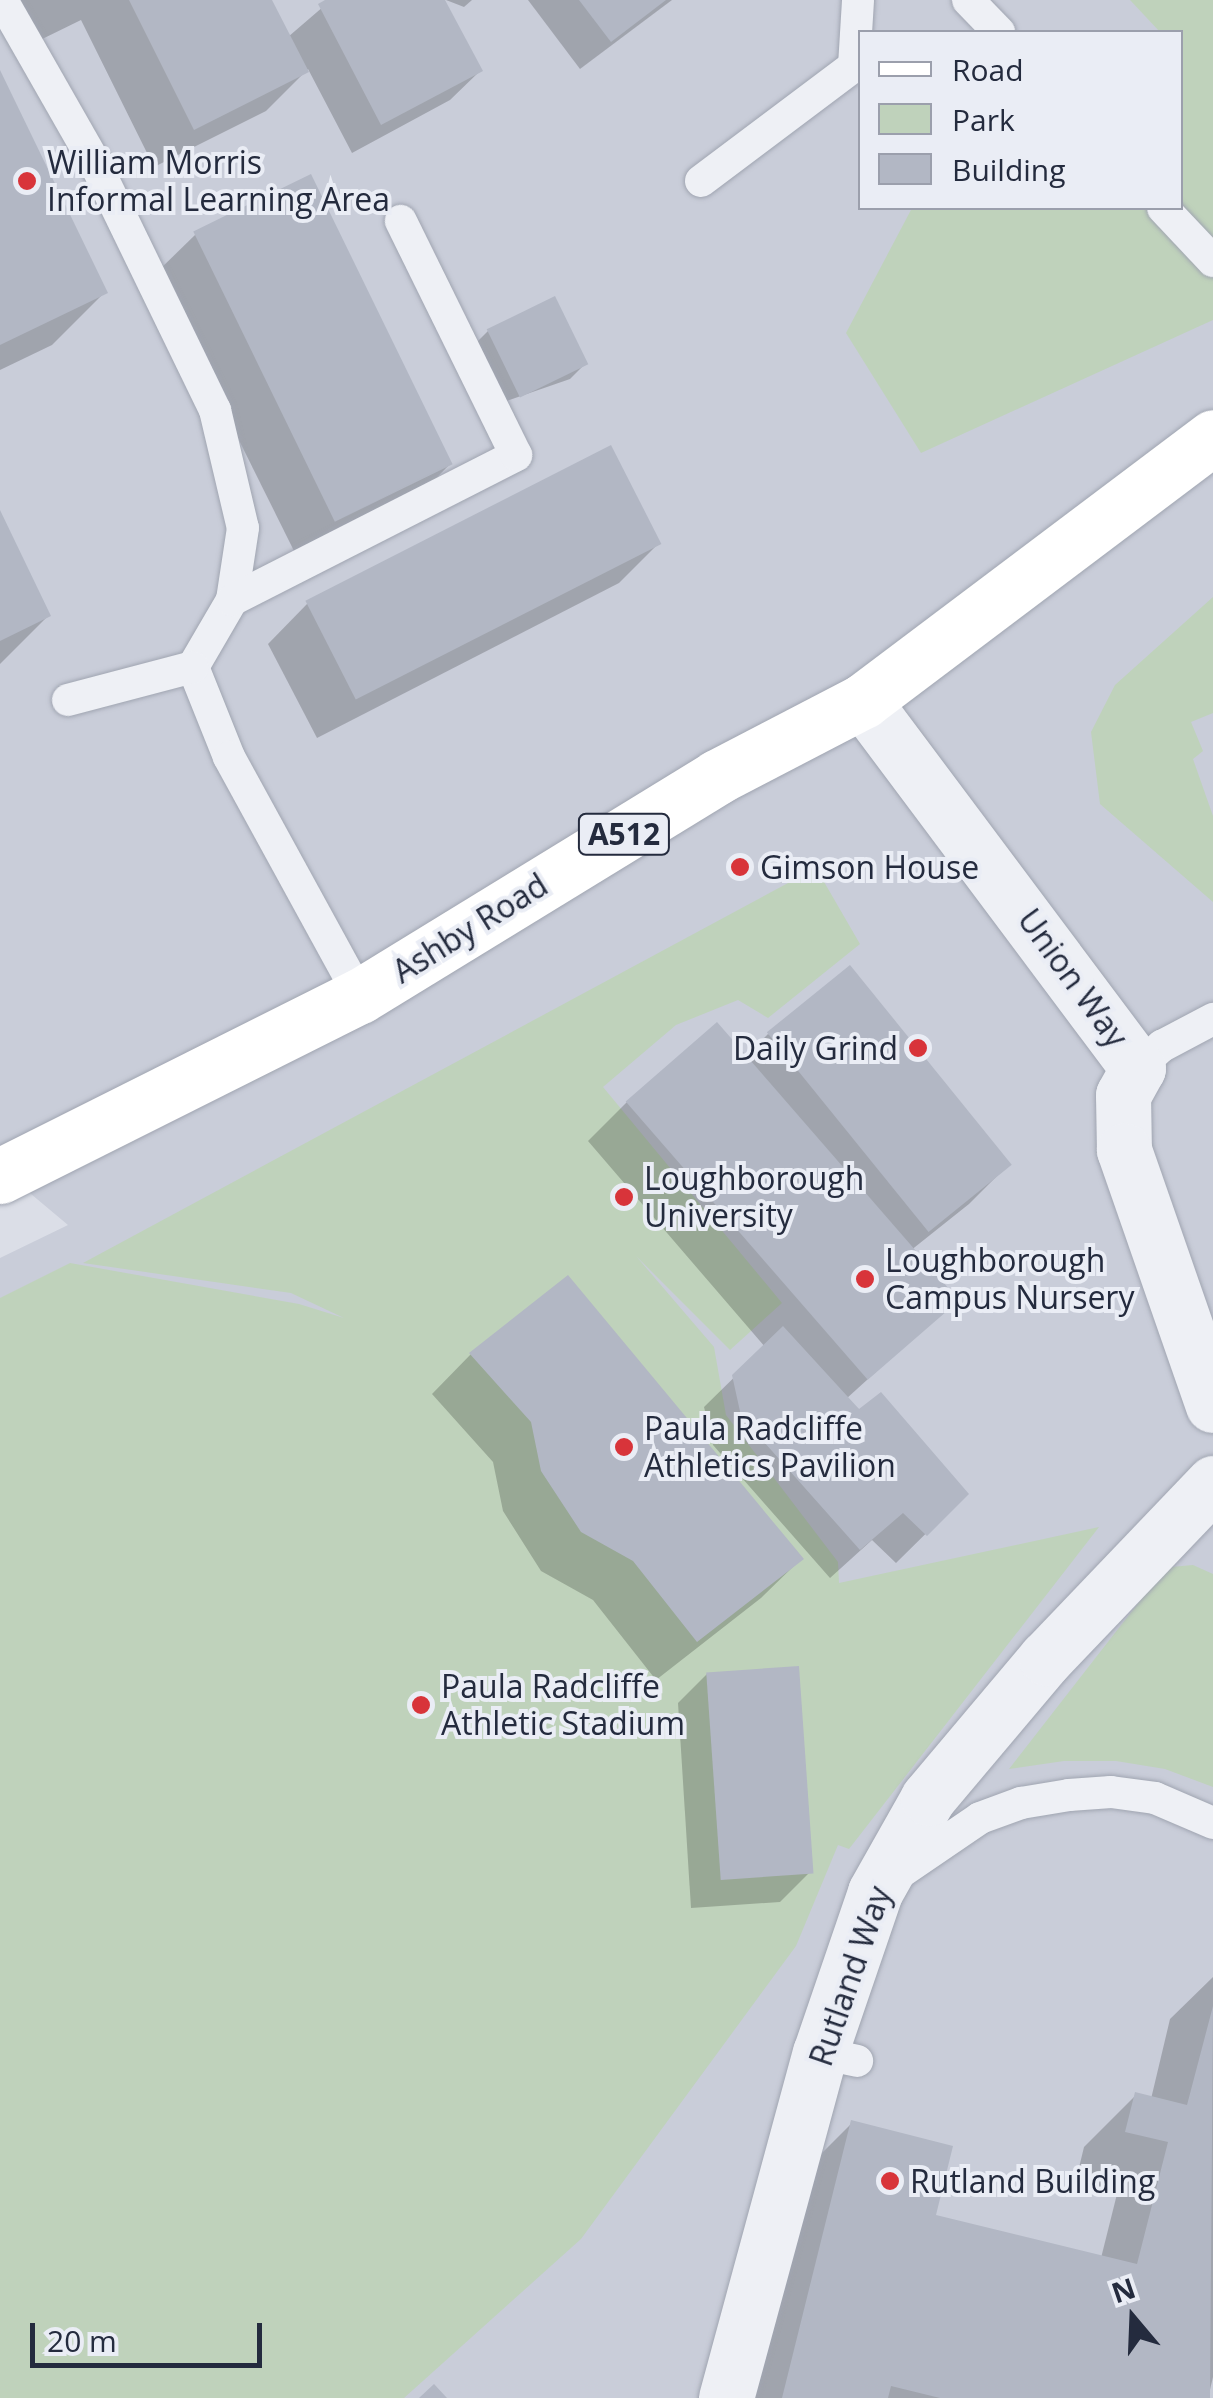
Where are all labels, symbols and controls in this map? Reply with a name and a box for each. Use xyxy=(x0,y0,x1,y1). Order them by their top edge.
legend xyxy=(858,30,1183,210)
text: Road xyxy=(952,49,1024,90)
text: Park xyxy=(952,99,1015,140)
place label: William Morris Informal Learning Area xyxy=(47,144,390,219)
text: Building xyxy=(952,149,1066,190)
marker: William Morris Informal Learning Area xyxy=(16,170,38,192)
road number: A512 xyxy=(576,809,672,859)
place label: Gimson House xyxy=(760,848,979,886)
marker: Gimson House xyxy=(729,856,751,878)
street label: Ashby Road xyxy=(385,865,555,991)
street label: Union Way xyxy=(1010,901,1136,1055)
place label: Daily Grind xyxy=(733,1029,898,1067)
marker: Daily Grind xyxy=(907,1037,929,1059)
place label: Loughborough University xyxy=(644,1160,864,1235)
marker: Loughborough University xyxy=(613,1186,635,1208)
place label: Loughborough Campus Nursery xyxy=(885,1242,1134,1317)
marker: Loughborough Campus Nursery xyxy=(854,1268,876,1290)
place label: Paula Radcliffe Athletics Pavilion xyxy=(644,1410,896,1485)
marker: Paula Radcliffe Athletics Pavilion xyxy=(613,1436,635,1458)
place label: Paula Radcliffe Athletic Stadium xyxy=(441,1668,685,1743)
marker: Paula Radcliffe Athletic Stadium xyxy=(410,1694,432,1716)
street label: Rutland Way xyxy=(801,1881,899,2071)
place label: Rutland Building xyxy=(910,2162,1155,2200)
marker: Rutland Building xyxy=(879,2170,901,2192)
north arrow xyxy=(1083,2268,1183,2368)
text: N xyxy=(1106,2268,1140,2311)
scale bar xyxy=(35,2303,268,2365)
text: 20 m xyxy=(47,2320,117,2361)

